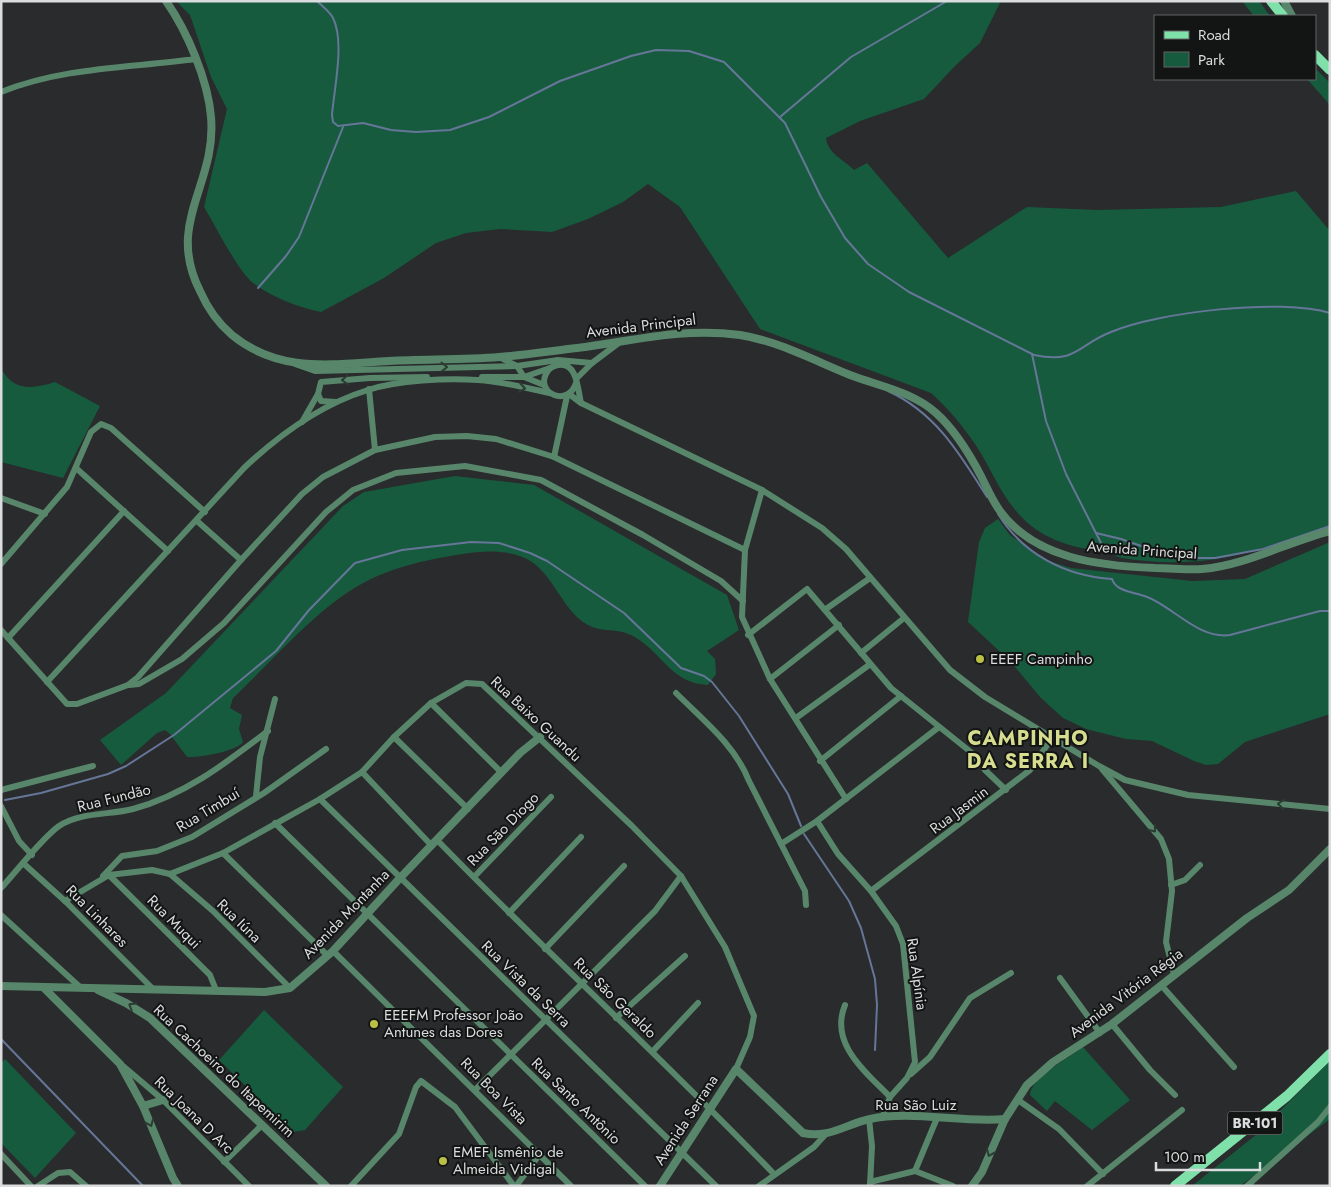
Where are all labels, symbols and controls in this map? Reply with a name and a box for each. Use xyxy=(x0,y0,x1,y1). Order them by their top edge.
legend xyxy=(1154,15,1316,80)
text: Road xyxy=(1198,24,1230,46)
text: Park xyxy=(1198,49,1225,71)
street label: Avenida Principal xyxy=(585,308,697,344)
one-way arrow xyxy=(440,362,448,372)
one-way arrow xyxy=(341,374,349,385)
one-way arrow xyxy=(518,382,527,392)
street label: Avenida Principal xyxy=(1086,535,1198,565)
place label: EEEF Campinho xyxy=(990,648,1092,670)
marker: EEEF Campinho xyxy=(974,653,986,665)
street label: Rua Baixo Guandu xyxy=(486,671,586,767)
district label: CAMPINHO DA SERRA I xyxy=(967,724,1089,776)
street label: Rua Fundão xyxy=(75,778,153,818)
street label: Rua Jasmin xyxy=(925,781,993,839)
street label: Rua Timbuí xyxy=(172,782,245,838)
street label: Rua São Diogo xyxy=(462,787,544,871)
one-way arrow xyxy=(1277,799,1285,810)
one-way arrow xyxy=(1147,823,1155,832)
street label: Avenida Montanha xyxy=(297,864,395,964)
street label: Rua Linhares xyxy=(61,880,133,952)
street label: Rua Muqui xyxy=(142,890,206,954)
street label: Rua Iúna xyxy=(212,894,266,948)
street label: Rua Vista da Serra xyxy=(476,935,576,1033)
street label: Rua Alpínia xyxy=(901,936,933,1012)
street label: Avenida Vitória Régia xyxy=(1064,943,1188,1043)
street label: Rua São Geraldo xyxy=(568,953,662,1043)
street label: Rua Cachoeiro do Itapemirim xyxy=(148,999,300,1143)
one-way arrow xyxy=(128,1003,137,1013)
place label: EEEFM Professor João Antunes das Dores xyxy=(384,1004,523,1043)
marker: EEEFM Professor João Antunes das Dores xyxy=(368,1018,380,1030)
street label: Rua Boa Vista xyxy=(455,1052,533,1130)
street label: Rua Santo Antônio xyxy=(526,1052,626,1150)
street label: Avenida Serrana xyxy=(648,1070,724,1170)
street label: Rua Joana D Arc xyxy=(149,1071,239,1159)
street label: Rua São Luiz xyxy=(875,1094,957,1116)
road number: BR-101 xyxy=(1228,1112,1282,1134)
one-way arrow xyxy=(143,1118,154,1127)
scale bar xyxy=(1156,1140,1260,1172)
place label: EMEF Ismênio de Almeida Vidigal xyxy=(453,1141,564,1180)
text: 100 m xyxy=(1164,1146,1205,1168)
one-way arrow xyxy=(985,1148,996,1157)
marker: EMEF Ismênio de Almeida Vidigal xyxy=(437,1155,449,1167)

